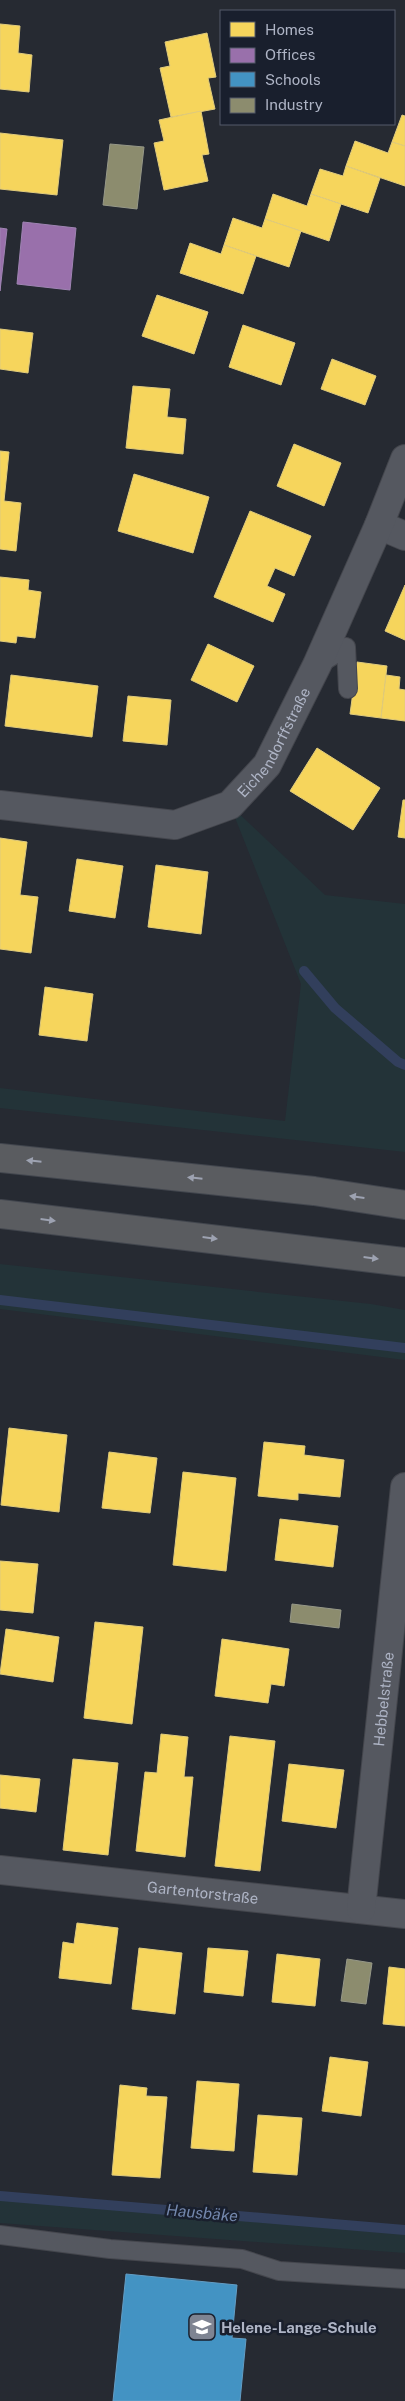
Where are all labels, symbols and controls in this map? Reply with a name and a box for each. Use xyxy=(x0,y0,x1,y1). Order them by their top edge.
legend xyxy=(220,10,395,125)
text: Homes xyxy=(265,21,314,38)
text: Offices xyxy=(265,46,315,63)
text: Schools xyxy=(265,71,321,88)
text: Industry xyxy=(265,96,323,113)
street label: Eichendorffstraße xyxy=(233,684,313,800)
one-way arrow xyxy=(26,1157,42,1165)
one-way arrow xyxy=(187,1174,203,1182)
one-way arrow xyxy=(348,1193,364,1201)
one-way arrow xyxy=(41,1216,57,1224)
one-way arrow xyxy=(202,1235,218,1243)
one-way arrow xyxy=(363,1254,379,1262)
street label: Hebbelstraße xyxy=(369,1651,396,1747)
street label: Gartentorstraße xyxy=(146,1878,259,1907)
water label: Hausbäke xyxy=(165,2200,239,2226)
school or university icon: Helene-Lange-Schule xyxy=(187,2312,217,2342)
place label: Helene-Lange-Schule xyxy=(221,2319,377,2336)

